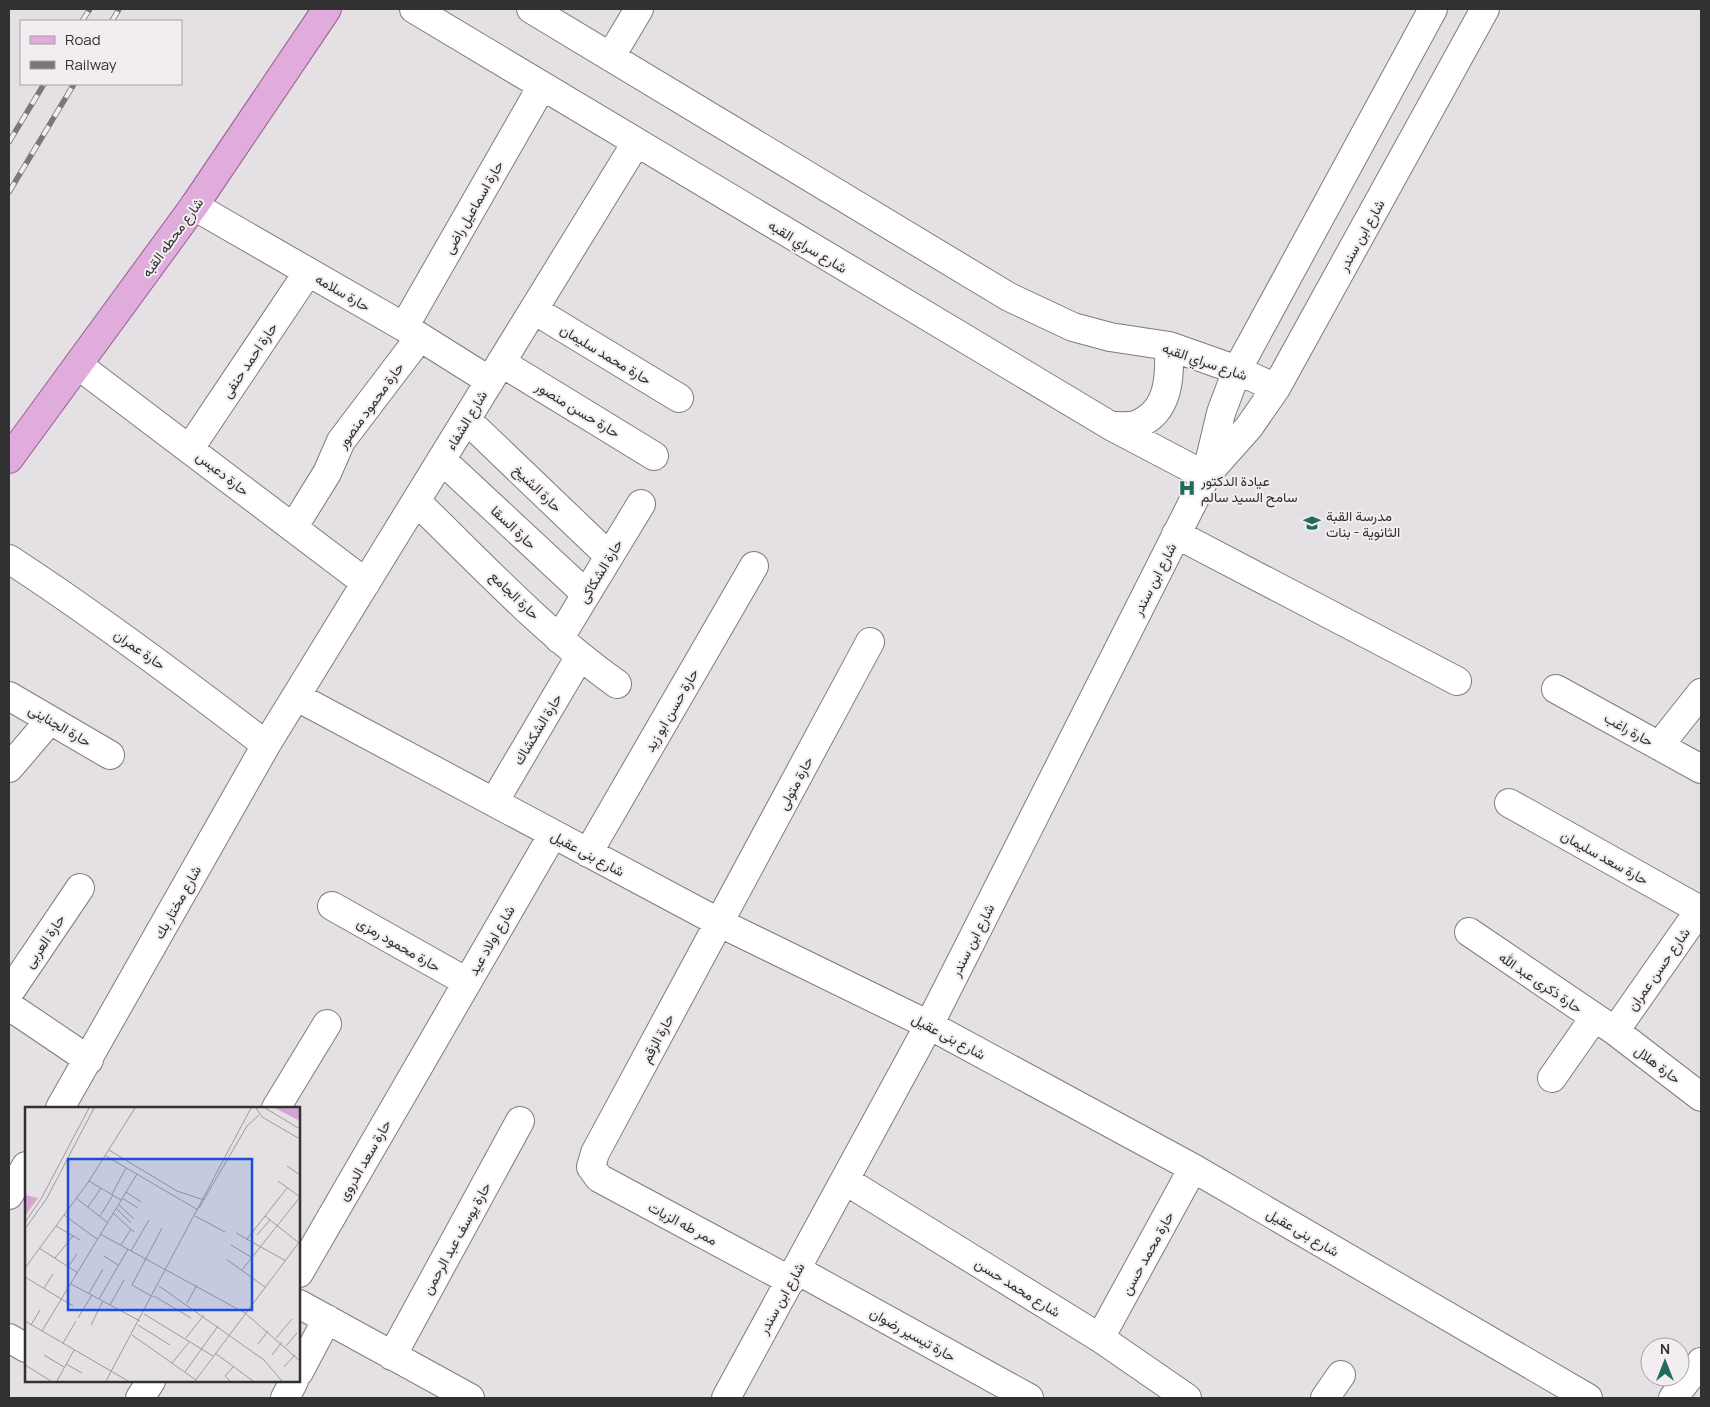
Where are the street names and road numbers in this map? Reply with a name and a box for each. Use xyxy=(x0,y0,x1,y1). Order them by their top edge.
street label: حارة اسماعيل راضى xyxy=(439,157,507,257)
street label: شارع محطه القبه xyxy=(137,193,209,282)
street label: شارع ابن سندر xyxy=(1333,196,1390,276)
street label: شارع سراي القبه xyxy=(764,215,851,280)
street label: حارة سلامه xyxy=(312,269,374,315)
street label: حارة احمد حنفى xyxy=(217,319,281,401)
street label: حارة محمد سليمان xyxy=(557,319,655,389)
street label: شارع سراي القبه xyxy=(1159,338,1250,387)
street label: حارة محمود منصور xyxy=(332,358,408,453)
street label: حارة حسن منصور xyxy=(531,376,624,442)
street label: شارع الشفاء xyxy=(441,387,493,454)
street label: حارة دعبس xyxy=(193,446,253,500)
street label: حارة الشيخ xyxy=(508,460,566,517)
street label: حارة السقا xyxy=(487,501,541,553)
street label: حارة الشكاكى xyxy=(574,536,626,606)
street label: شارع ابن سندر xyxy=(1127,539,1182,620)
street label: حارة الجامع xyxy=(485,566,544,625)
street label: حارة عمران xyxy=(111,624,169,674)
street label: حارة حسن ابو زيد xyxy=(639,665,703,755)
street label: حارة الشكشاك xyxy=(508,690,566,768)
street label: حارة الجناينى xyxy=(25,699,95,751)
street label: حارة راغب xyxy=(1601,708,1657,750)
street label: حارة متولى xyxy=(773,753,817,813)
street label: حارة سعد سليمان xyxy=(1558,825,1652,889)
street label: شارع بنى عقيل xyxy=(547,826,628,882)
street label: شارع مختار بك xyxy=(149,862,207,943)
street label: شارع ابن سندر xyxy=(945,900,1000,981)
street label: شارع اولاد عيد xyxy=(463,902,520,979)
street label: حارة العربى xyxy=(19,910,69,972)
street label: حارة محمود رمزى xyxy=(354,912,444,976)
street label: شارع حسن عمران xyxy=(1622,924,1695,1016)
street label: حارة ذكرى عبد الله xyxy=(1496,947,1586,1017)
street label: شارع بنى عقيل xyxy=(908,1009,989,1065)
street label: حارة الزقم xyxy=(636,1010,678,1066)
street label: حارة هلال xyxy=(1630,1040,1685,1088)
street label: حارة سعد الدروى xyxy=(333,1116,395,1204)
street label: حارة يوسف عبد الرحمن xyxy=(417,1178,495,1298)
street label: ممر طه الزيات xyxy=(645,1197,721,1249)
street label: شارع بنى عقيل xyxy=(1262,1204,1343,1262)
street label: حارة محمد حسن xyxy=(1116,1208,1178,1298)
street label: شارع محمد حسن xyxy=(971,1253,1064,1323)
street label: شارع ابن سندر xyxy=(753,1259,810,1339)
street label: حارة تيسير رضوان xyxy=(867,1303,959,1365)

